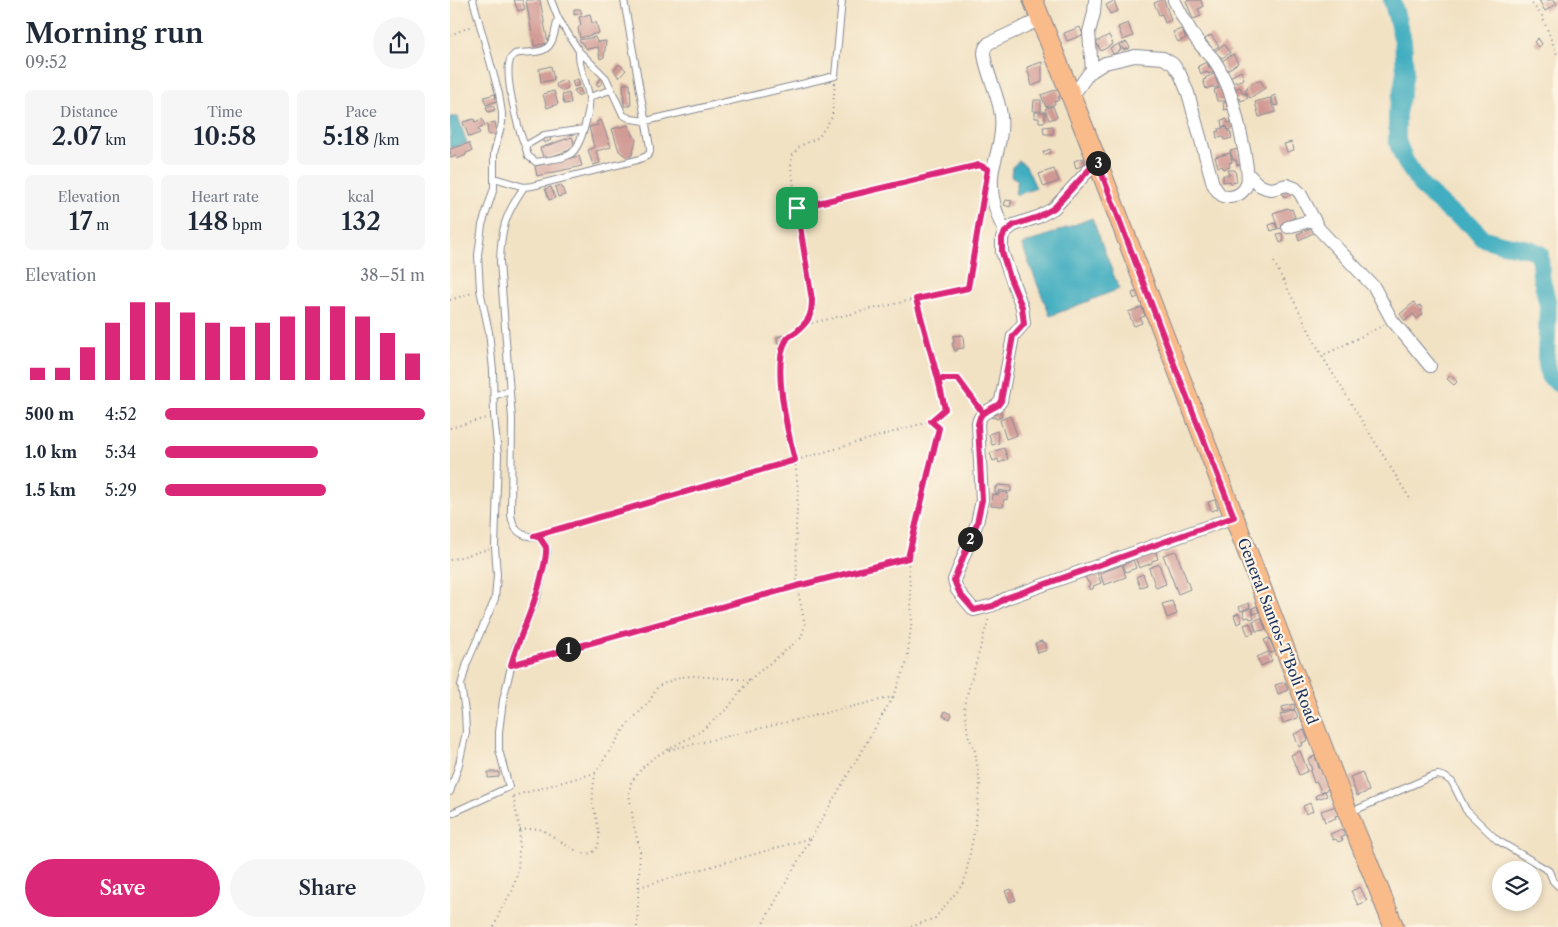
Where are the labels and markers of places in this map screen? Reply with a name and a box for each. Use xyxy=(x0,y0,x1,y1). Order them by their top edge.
pin: 3 xyxy=(1086,150,1110,176)
pin xyxy=(776,187,818,229)
pin: 2 xyxy=(958,526,982,552)
pin: 1 xyxy=(556,636,580,662)

